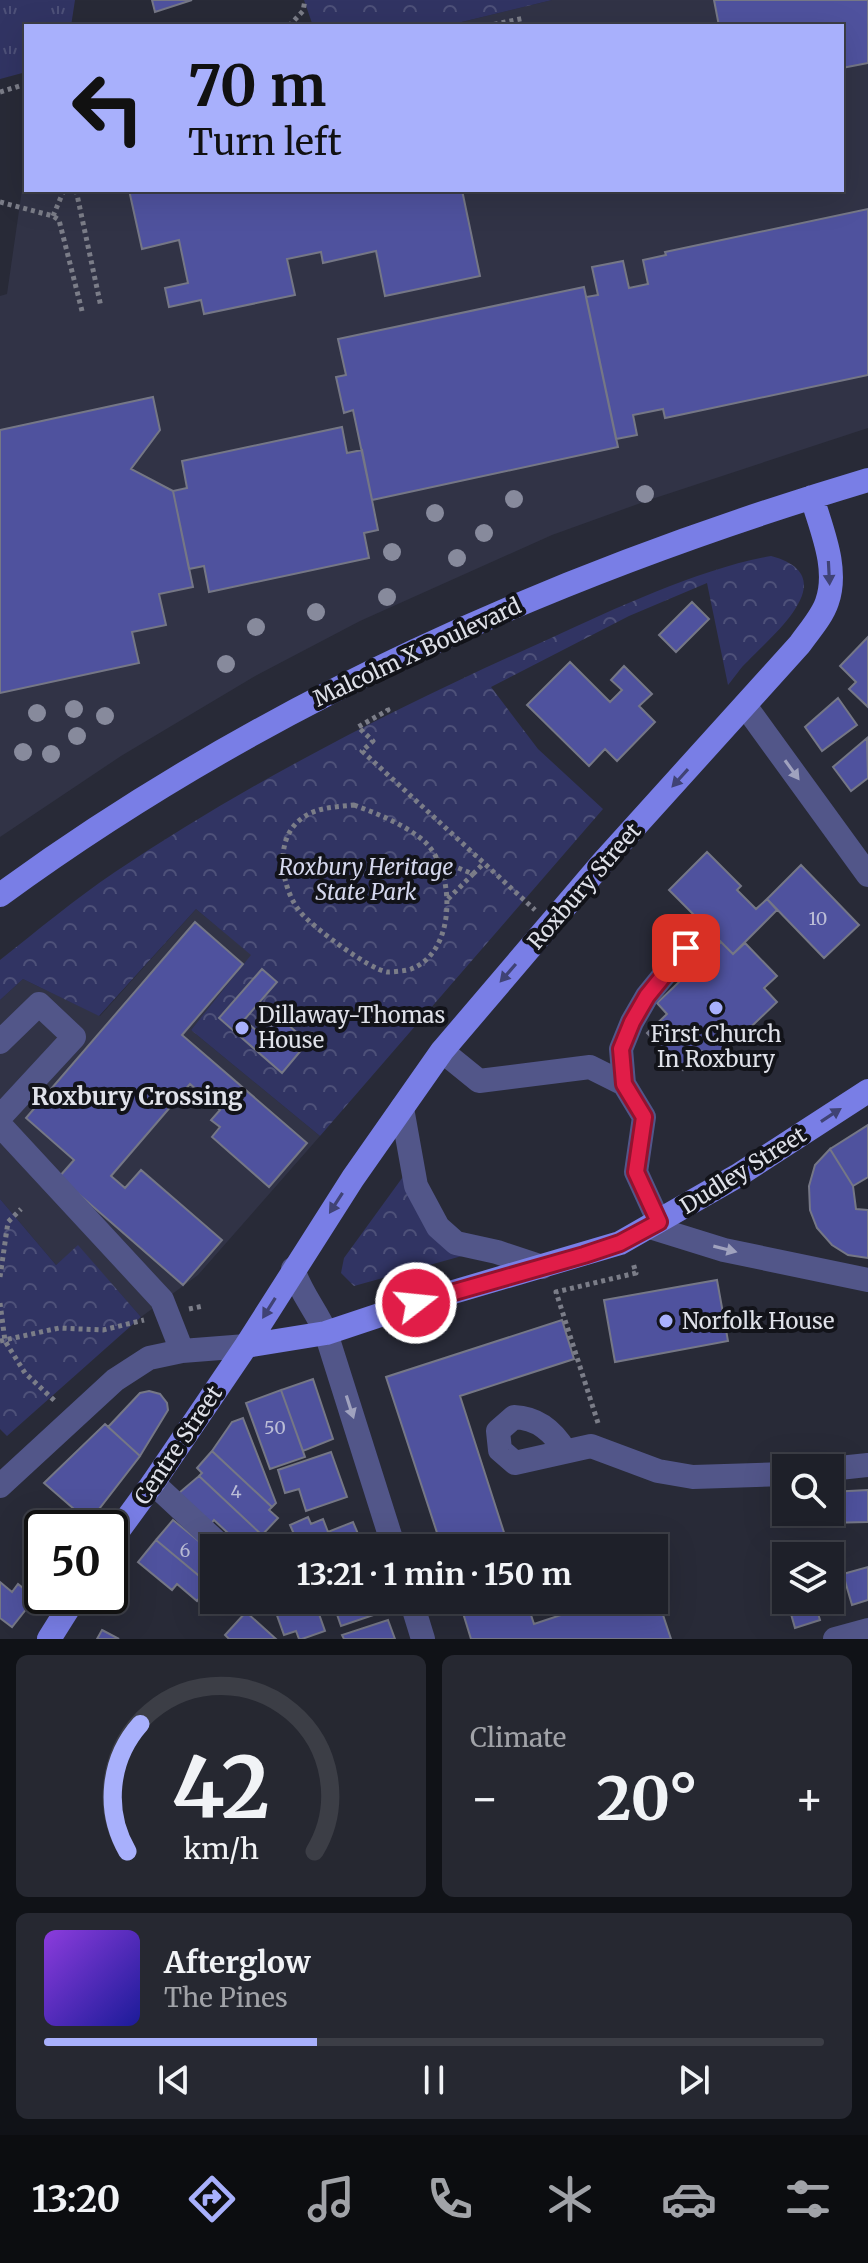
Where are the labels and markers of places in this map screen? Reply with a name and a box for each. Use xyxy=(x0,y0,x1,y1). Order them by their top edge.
pin xyxy=(652,914,720,982)
marker: First Church In Roxbury xyxy=(707,999,725,1017)
place label: Dillaway-Thomas House xyxy=(258,1001,445,1054)
marker: Dillaway-Thomas House xyxy=(233,1019,251,1037)
place label: First Church In Roxbury xyxy=(650,1020,782,1073)
place label: Norfolk House xyxy=(682,1307,834,1335)
marker: Norfolk House xyxy=(657,1312,675,1330)

